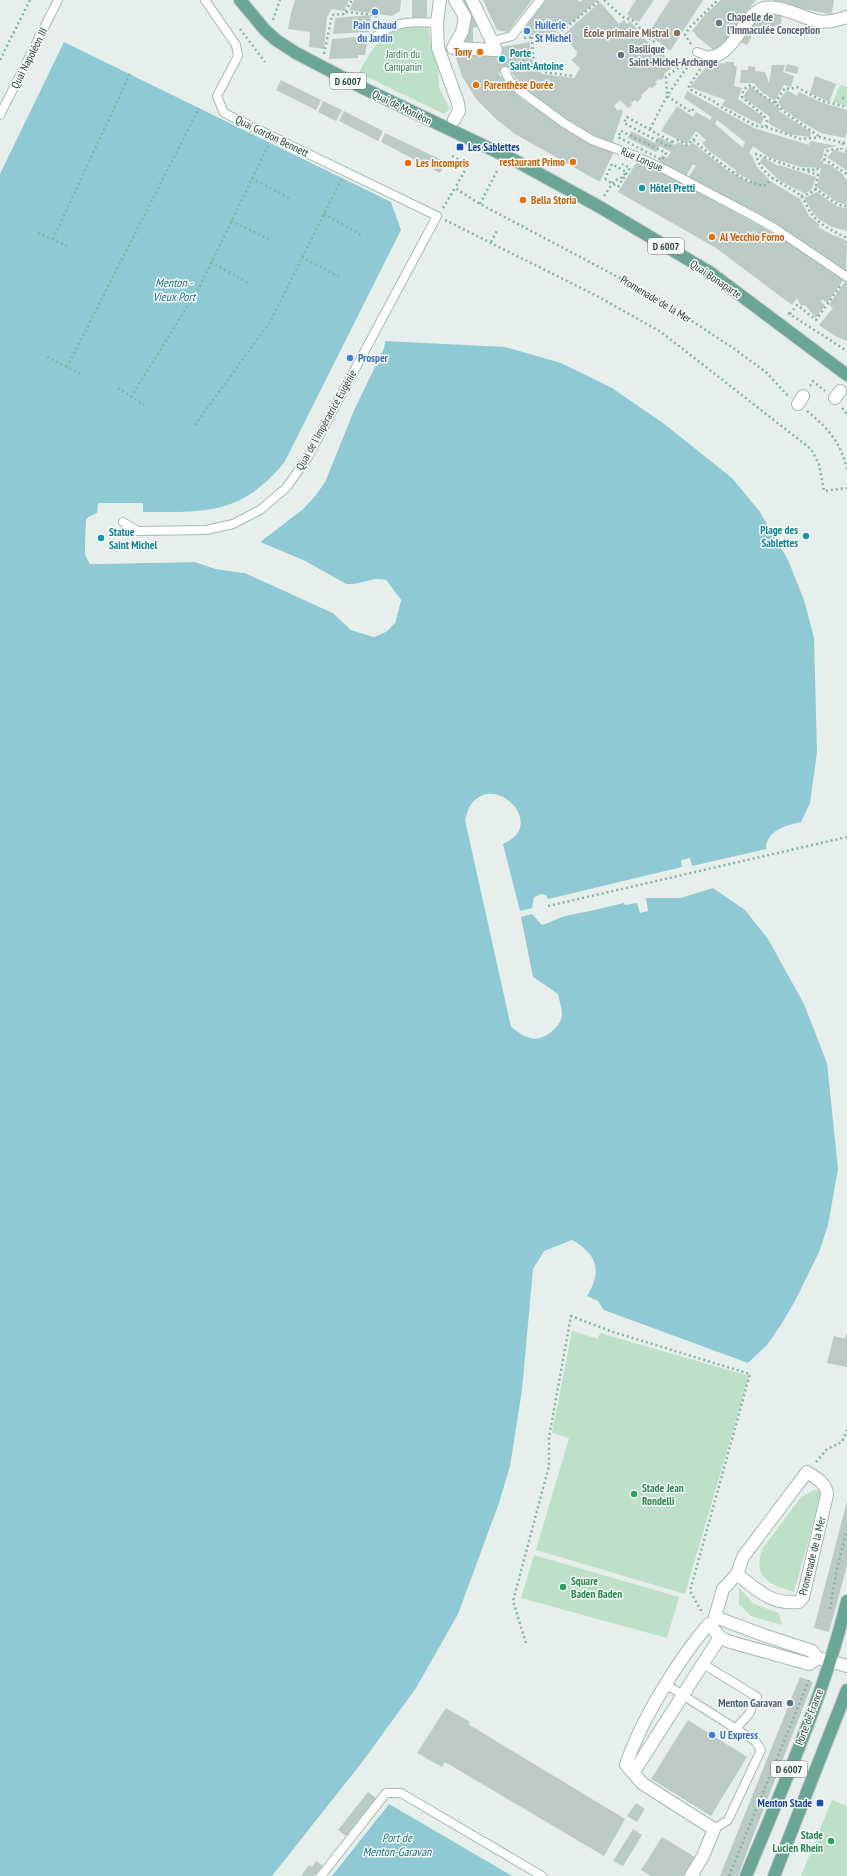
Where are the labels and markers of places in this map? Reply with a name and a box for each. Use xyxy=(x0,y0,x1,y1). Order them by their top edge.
marker: Pain Chaud du Jardin xyxy=(370,7,380,17)
place label: Chapelle de l'Immaculée Conception xyxy=(727,10,820,37)
place label: Pain Chaud du Jardin xyxy=(353,18,397,45)
place label: Huilerie St Michel xyxy=(535,18,572,45)
marker: Chapelle de l'Immaculée Conception xyxy=(714,18,724,28)
marker: Huilerie St Michel xyxy=(522,26,532,36)
place label: École primaire Mistral xyxy=(584,26,669,40)
marker: École primaire Mistral xyxy=(672,28,682,38)
place label: Basilique Saint-Michel-Archange xyxy=(629,42,718,69)
place label: Tony xyxy=(454,45,473,59)
place label: Porte Saint-Antoine xyxy=(510,46,564,73)
marker: Tony xyxy=(475,47,485,57)
marker: Basilique Saint-Michel-Archange xyxy=(616,50,626,60)
marker: Porte Saint-Antoine xyxy=(497,54,507,64)
place label: Parenthèse Dorée xyxy=(484,78,554,92)
marker: Parenthèse Dorée xyxy=(471,80,481,90)
place label: Les Sablettes xyxy=(468,140,520,154)
marker: Les Sablettes xyxy=(455,142,465,152)
place label: restaurant Primo xyxy=(500,155,565,169)
place label: Les Incompris xyxy=(416,156,469,170)
marker: restaurant Primo xyxy=(568,157,578,167)
marker: Les Incompris xyxy=(403,158,413,168)
place label: Hôtel Pretti xyxy=(650,181,696,195)
marker: Hôtel Pretti xyxy=(637,183,647,193)
place label: Bella Storia xyxy=(531,193,577,207)
marker: Bella Storia xyxy=(518,195,528,205)
place label: Al Vecchio Forno xyxy=(719,230,784,244)
marker: Al Vecchio Forno xyxy=(707,232,717,242)
place label: Prosper xyxy=(358,351,389,365)
marker: Prosper xyxy=(345,353,355,363)
place label: Plage des Sablettes xyxy=(760,523,798,550)
place label: Statue Saint Michel xyxy=(109,525,158,552)
marker: Plage des Sablettes xyxy=(801,531,811,541)
marker: Statue Saint Michel xyxy=(96,533,106,543)
place label: Stade Jean Rondelli xyxy=(642,1481,684,1508)
marker: Stade Jean Rondelli xyxy=(629,1489,639,1499)
place label: Square Baden Baden xyxy=(571,1574,622,1601)
marker: Square Baden Baden xyxy=(558,1582,568,1592)
place label: Menton Garavan xyxy=(718,1696,782,1710)
marker: Menton Garavan xyxy=(785,1698,795,1708)
place label: U Express xyxy=(720,1728,758,1742)
marker: U Express xyxy=(707,1730,717,1740)
place label: Menton Stade xyxy=(758,1796,812,1810)
marker: Menton Stade xyxy=(815,1798,825,1808)
place label: Stade Lucien Rhein xyxy=(773,1828,823,1855)
marker: Stade Lucien Rhein xyxy=(826,1836,836,1846)

